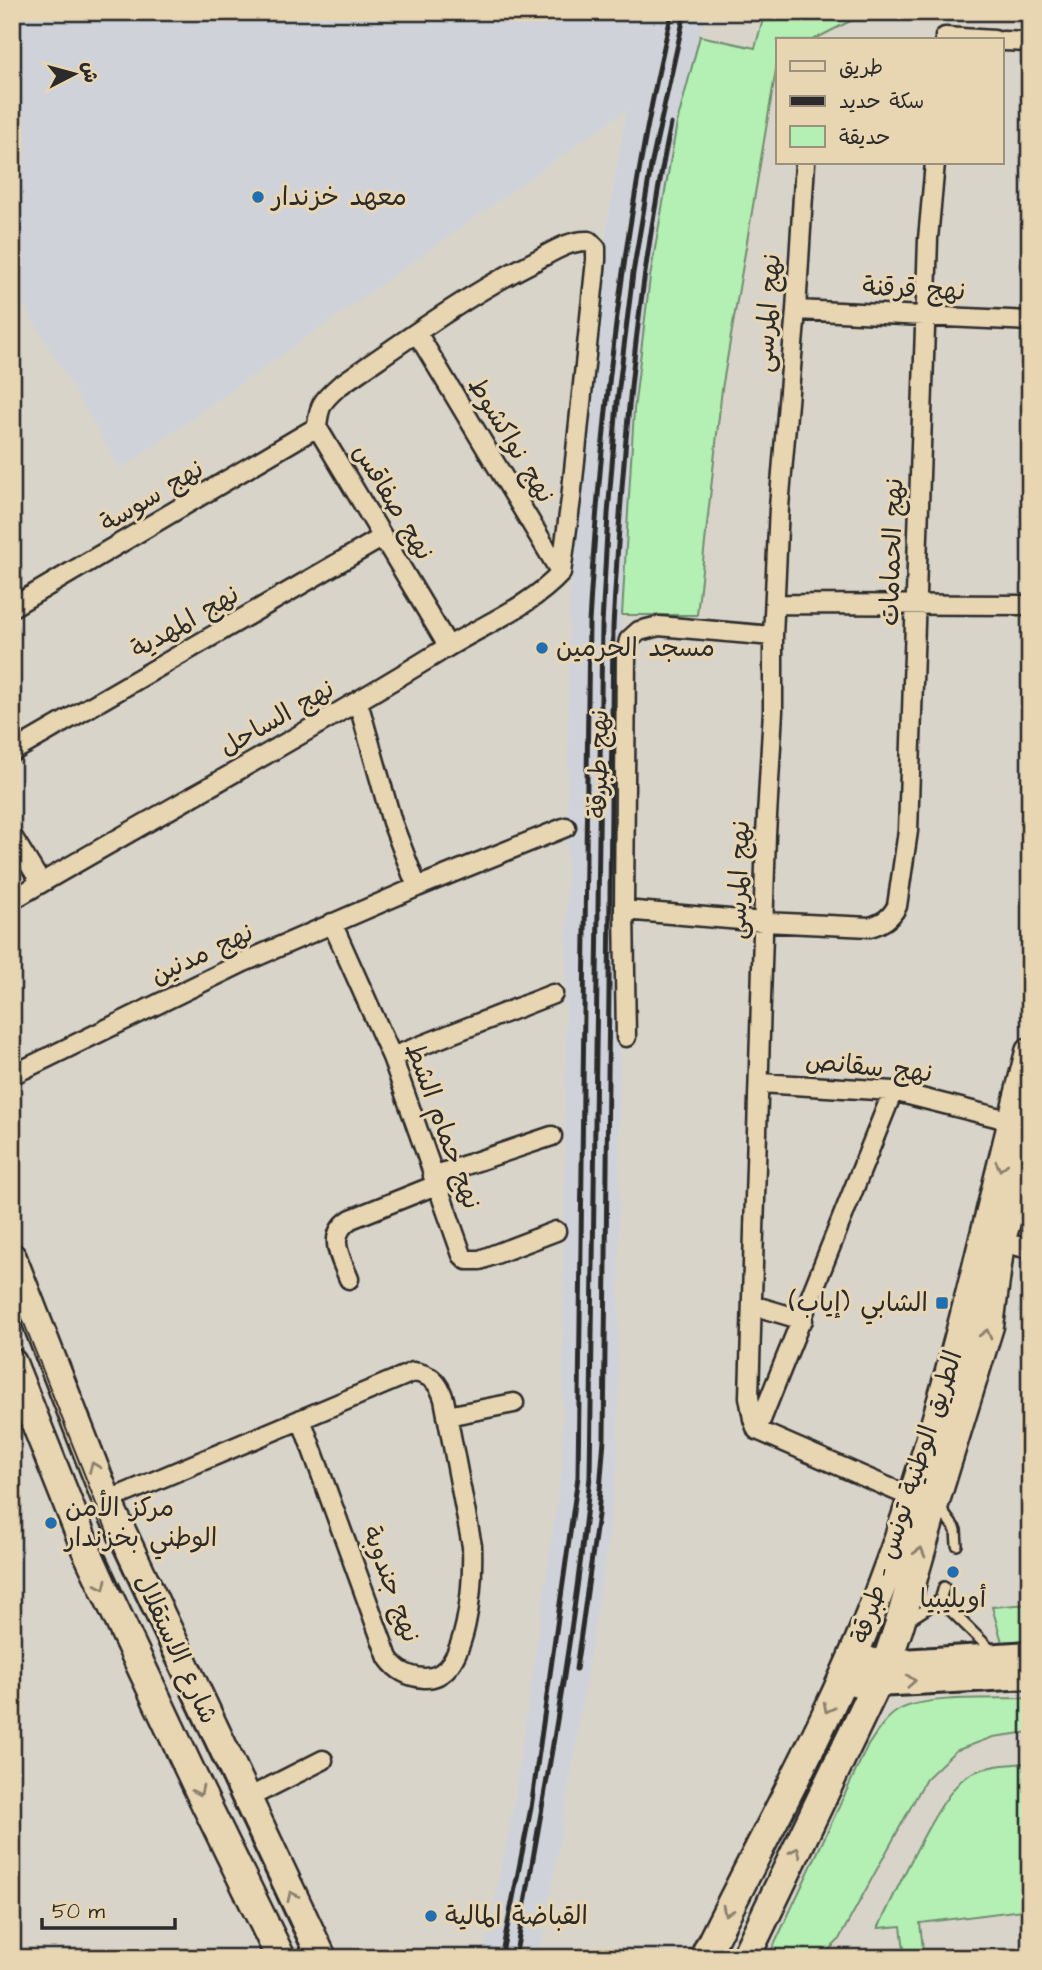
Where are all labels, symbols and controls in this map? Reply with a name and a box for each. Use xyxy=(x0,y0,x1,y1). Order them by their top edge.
north arrow xyxy=(38,38,108,108)
legend xyxy=(776,38,1004,164)
text: طريق xyxy=(839,53,883,82)
text: ش xyxy=(75,61,104,84)
text: سكة حديد xyxy=(839,87,924,116)
text: حديقة xyxy=(839,123,890,152)
place label: معهد خزندار xyxy=(270,179,407,215)
marker: معهد خزندار xyxy=(250,189,266,205)
street label: نهج المرسى xyxy=(746,252,790,374)
street label: نهج قرقنة xyxy=(862,268,966,310)
street label: نهج نواكشوط xyxy=(459,370,563,510)
street label: نهج صفاقس xyxy=(344,437,442,567)
street label: نهج سوسة xyxy=(93,451,211,541)
street label: نهج الحمامات xyxy=(871,477,913,627)
street label: نهج المهدية xyxy=(124,577,246,667)
place label: مسجد الحرمين xyxy=(556,630,715,666)
marker: مسجد الحرمين xyxy=(534,640,550,656)
street label: نهج الساحل xyxy=(213,671,341,765)
street label: نهج طبرقة xyxy=(580,709,618,819)
street label: نهج المرسى xyxy=(719,820,759,940)
street label: نهج مدنين xyxy=(145,914,259,994)
street label: نهج حمام الشط xyxy=(395,1038,490,1215)
street label: نهج سقانص xyxy=(804,1042,934,1092)
one-way arrow xyxy=(995,1160,1010,1172)
place label: الشابي (إياب) xyxy=(789,1285,928,1325)
marker: الشابي (إياب) xyxy=(934,1295,950,1311)
one-way arrow xyxy=(978,1329,992,1341)
street label: الطريق الوطنية تونس - طبرقة xyxy=(843,1346,971,1648)
one-way arrow xyxy=(88,1462,102,1474)
place label: مركز الأمن الوطني بخزندار xyxy=(63,1489,217,1560)
marker: مركز الأمن الوطني بخزندار xyxy=(43,1515,59,1531)
street label: نهج جندوبة xyxy=(353,1521,429,1647)
one-way arrow xyxy=(912,1546,927,1558)
marker: أويليبيا xyxy=(945,1564,961,1580)
street label: شارع الاستقلال xyxy=(126,1568,226,1730)
one-way arrow xyxy=(94,1577,108,1590)
place label: أويليبيا xyxy=(920,1581,987,1617)
one-way arrow xyxy=(905,1674,916,1689)
one-way arrow xyxy=(823,1701,837,1713)
one-way arrow xyxy=(191,1783,205,1796)
one-way arrow xyxy=(788,1847,802,1859)
scale bar xyxy=(42,1886,175,1930)
one-way arrow xyxy=(286,1891,300,1903)
text: 50 m xyxy=(52,1897,106,1926)
place label: القباضة المالية xyxy=(445,1898,588,1934)
one-way arrow xyxy=(721,1904,735,1916)
marker: القباضة المالية xyxy=(423,1908,439,1924)

